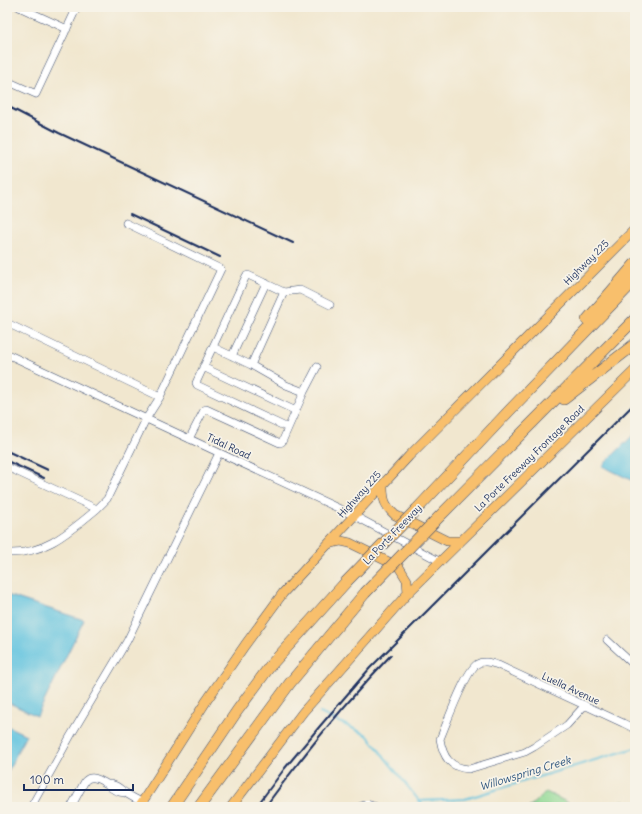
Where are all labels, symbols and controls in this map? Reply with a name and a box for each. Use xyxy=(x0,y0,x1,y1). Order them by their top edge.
street label: Highway 225 xyxy=(561,237,612,288)
street label: La Porte Freeway Frontage Road xyxy=(472,402,587,514)
street label: Tidal Road xyxy=(205,431,253,462)
street label: Highway 225 xyxy=(335,468,384,521)
street label: La Porte Freeway xyxy=(360,501,424,567)
street label: Luella Avenue xyxy=(540,669,602,708)
water label: Willowspring Creek xyxy=(478,752,573,793)
scale bar xyxy=(24,766,133,792)
text: 100 m xyxy=(30,772,64,787)

